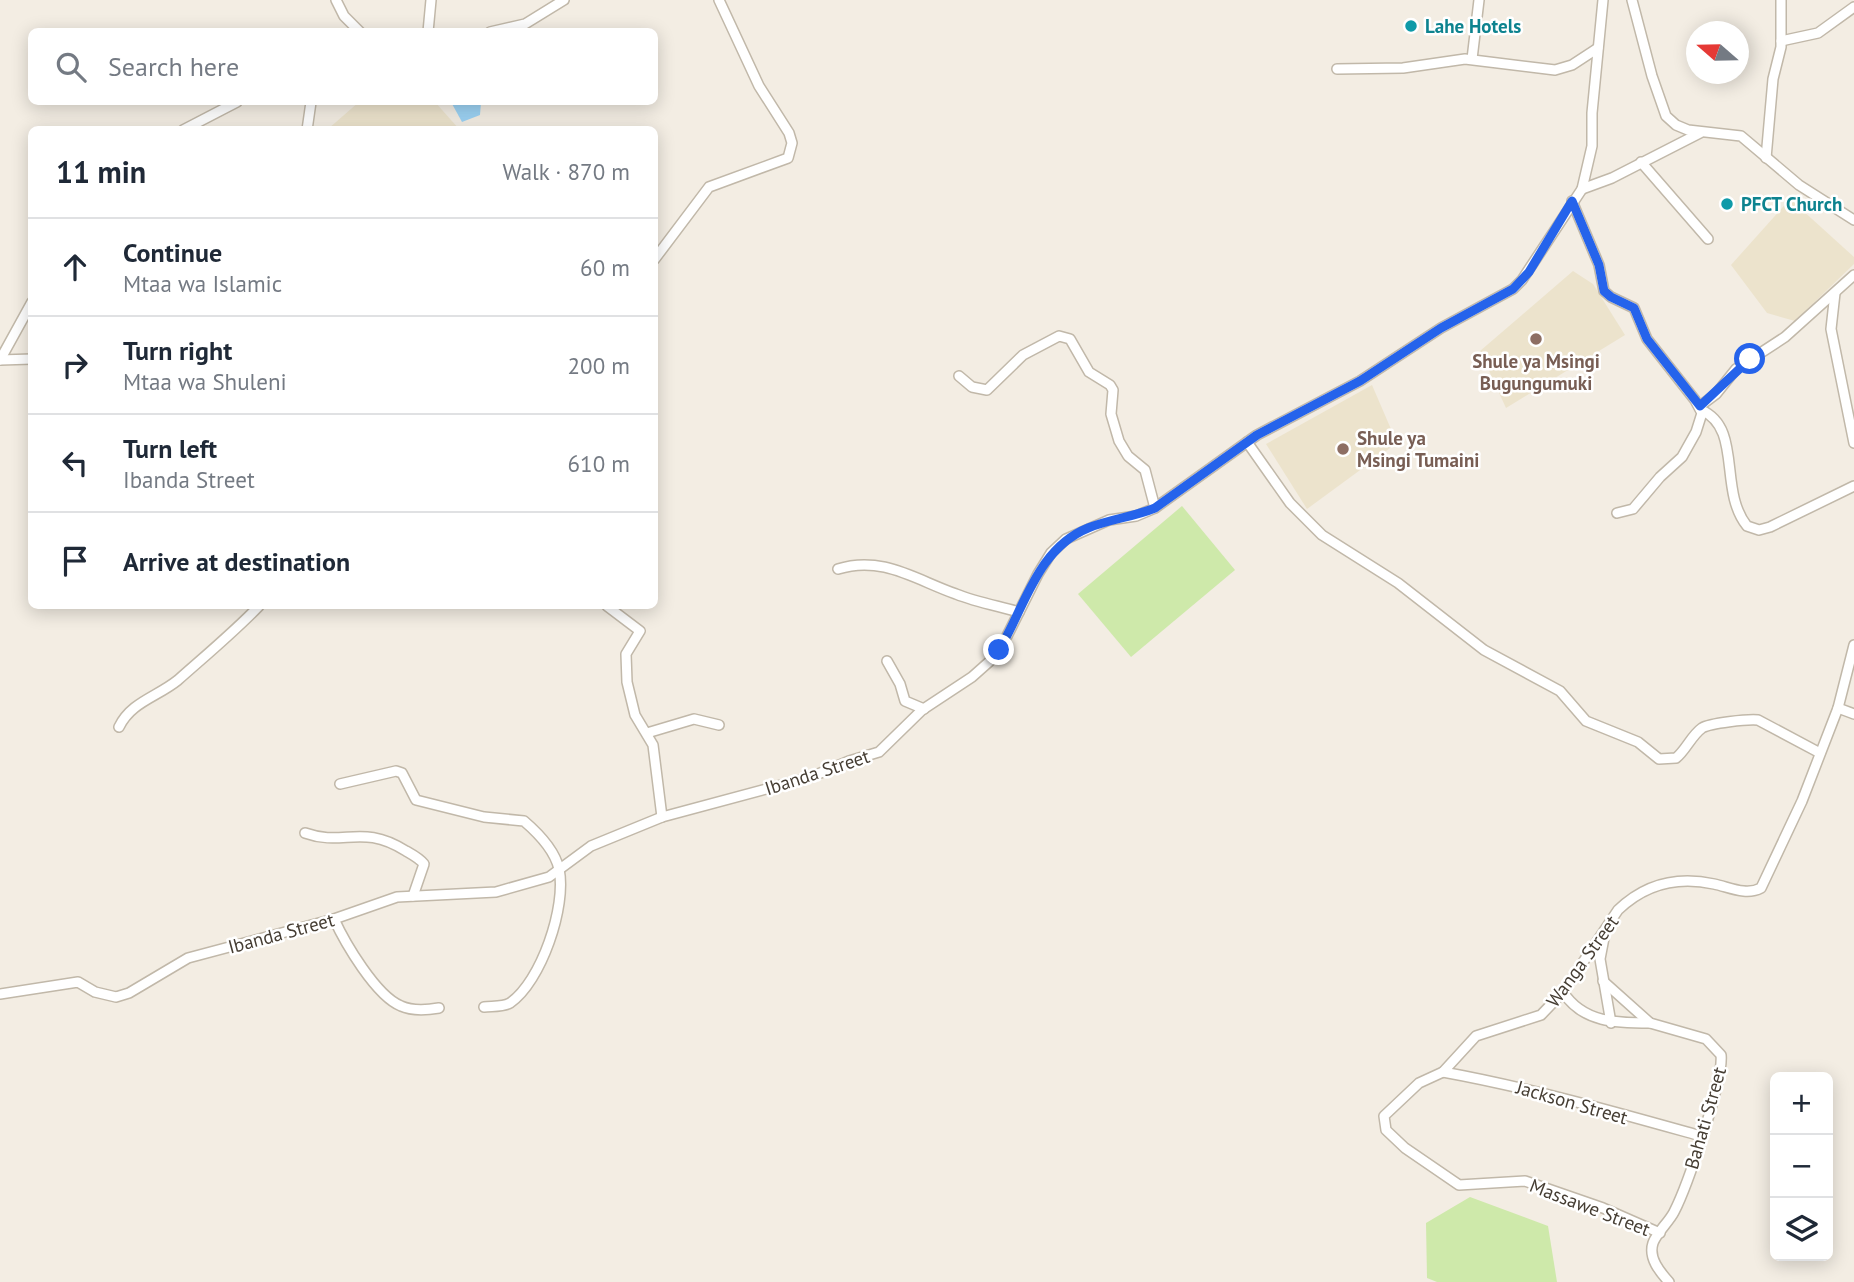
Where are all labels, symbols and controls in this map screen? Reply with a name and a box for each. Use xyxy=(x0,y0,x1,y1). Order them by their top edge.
place label: Lahe Hotels xyxy=(1425,14,1521,38)
marker: Lahe Hotels xyxy=(1403,18,1419,34)
north arrow xyxy=(1686,21,1749,84)
search box xyxy=(28,28,658,105)
icon: search xyxy=(52,48,90,86)
text: Search here xyxy=(108,50,239,83)
text: 11 min xyxy=(56,152,146,191)
text: Walk · 870 m xyxy=(503,157,630,186)
place label: PFCT Church xyxy=(1741,192,1842,216)
marker: PFCT Church xyxy=(1719,196,1735,212)
text: Continue xyxy=(123,236,222,269)
icon: ahead xyxy=(56,248,94,286)
text: 60 m xyxy=(580,253,630,282)
text: Mtaa wa Islamic xyxy=(123,269,282,298)
marker: Shule ya Msingi Bugungumuki xyxy=(1528,331,1544,347)
text: Turn right xyxy=(123,334,232,367)
route start xyxy=(1734,343,1765,374)
icon: right xyxy=(56,346,94,384)
place label: Shule ya Msingi Bugungumuki xyxy=(1472,349,1600,395)
text: 200 m xyxy=(568,351,630,380)
text: Mtaa wa Shuleni xyxy=(123,367,287,396)
place label: Shule ya Msingi Tumaini xyxy=(1357,426,1479,472)
text: Turn left xyxy=(123,432,217,465)
marker: Shule ya Msingi Tumaini xyxy=(1335,441,1351,457)
icon: left xyxy=(56,444,94,482)
text: 610 m xyxy=(568,449,630,478)
text: Ibanda Street xyxy=(123,465,255,494)
icon: arrive xyxy=(56,542,94,580)
text: Arrive at destination xyxy=(123,545,350,578)
route end xyxy=(983,634,1014,665)
street label: Ibanda Street xyxy=(762,744,873,800)
street label: Ibanda Street xyxy=(225,907,337,959)
street label: Wanga Street xyxy=(1541,910,1624,1012)
street label: Bahati Street xyxy=(1679,1063,1731,1172)
map controls xyxy=(1770,1072,1833,1261)
button: + xyxy=(1770,1072,1833,1135)
street label: Jackson Street xyxy=(1513,1074,1631,1130)
button: − xyxy=(1770,1135,1833,1198)
street label: Massawe Street xyxy=(1526,1173,1654,1241)
button: layers xyxy=(1770,1198,1833,1261)

